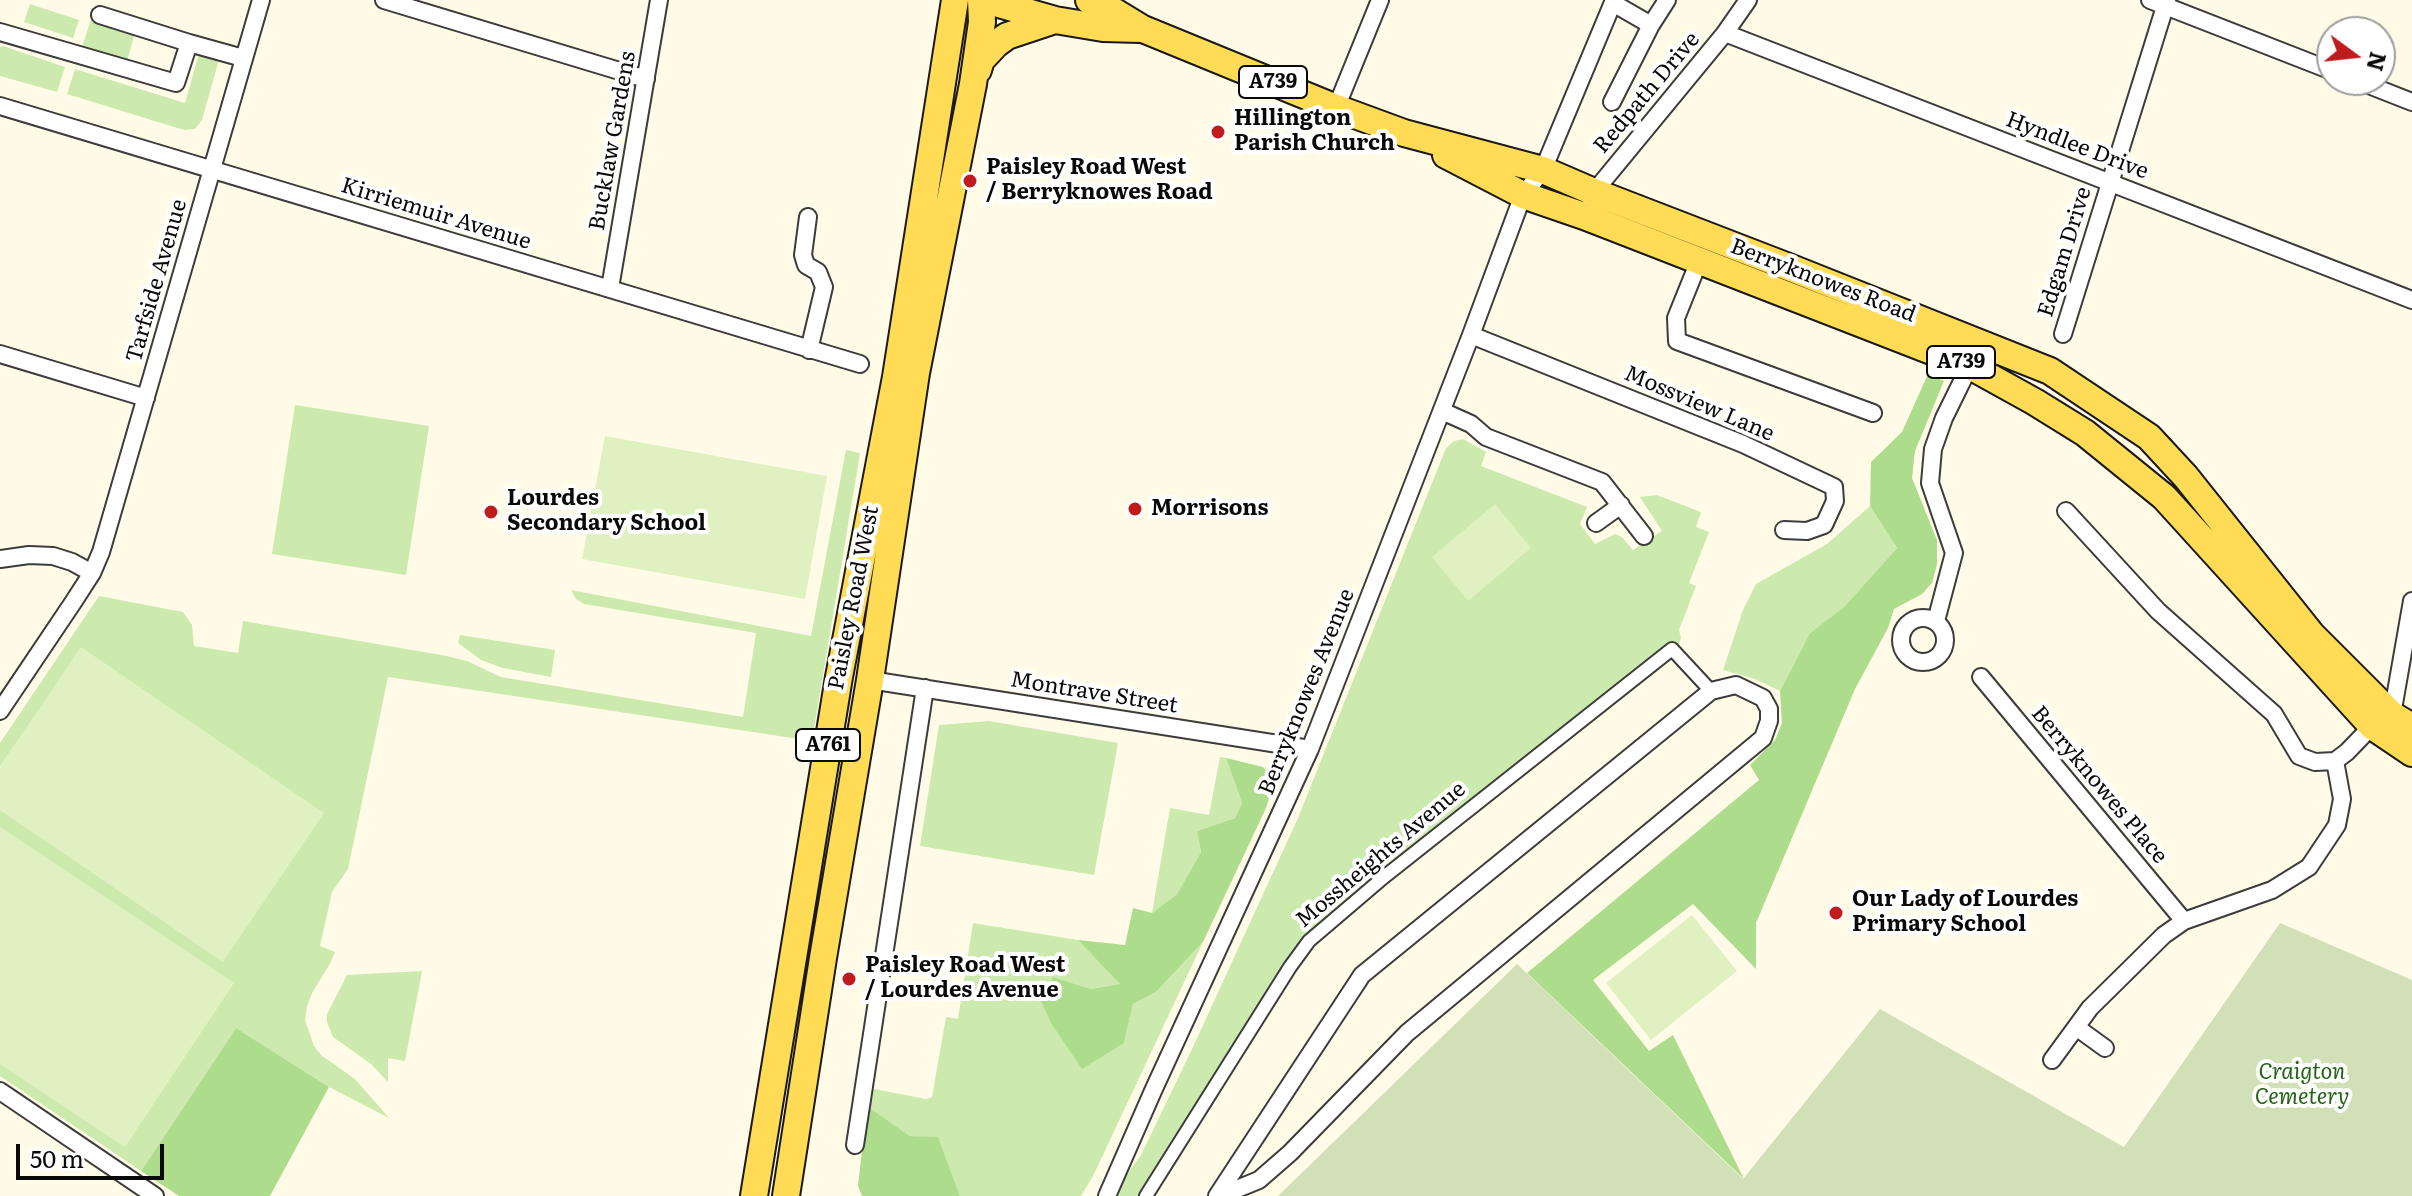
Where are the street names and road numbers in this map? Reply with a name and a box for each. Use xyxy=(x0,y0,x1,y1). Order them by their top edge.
street label: Redpath Drive xyxy=(1589,27,1705,159)
street label: Bucklaw Gardens xyxy=(584,49,642,233)
road number: A739 xyxy=(1239,66,1307,98)
street label: Hyndlee Drive xyxy=(2002,107,2152,185)
street label: Kirriemuir Avenue xyxy=(338,173,534,255)
street label: Edgam Drive xyxy=(2033,184,2097,320)
street label: Tarfside Avenue xyxy=(121,196,193,366)
street label: Berryknowes Road xyxy=(1727,233,1919,329)
road number: A739 xyxy=(1927,346,1995,378)
street label: Mossview Lane xyxy=(1620,361,1778,447)
street label: Paisley Road West xyxy=(823,504,885,692)
street label: Berryknowes Avenue xyxy=(1254,585,1360,799)
street label: Montrave Street xyxy=(1008,667,1180,719)
street label: Berryknowes Place xyxy=(2025,701,2173,869)
road number: A761 xyxy=(796,729,860,761)
street label: Mossheights Avenue xyxy=(1291,776,1471,934)

